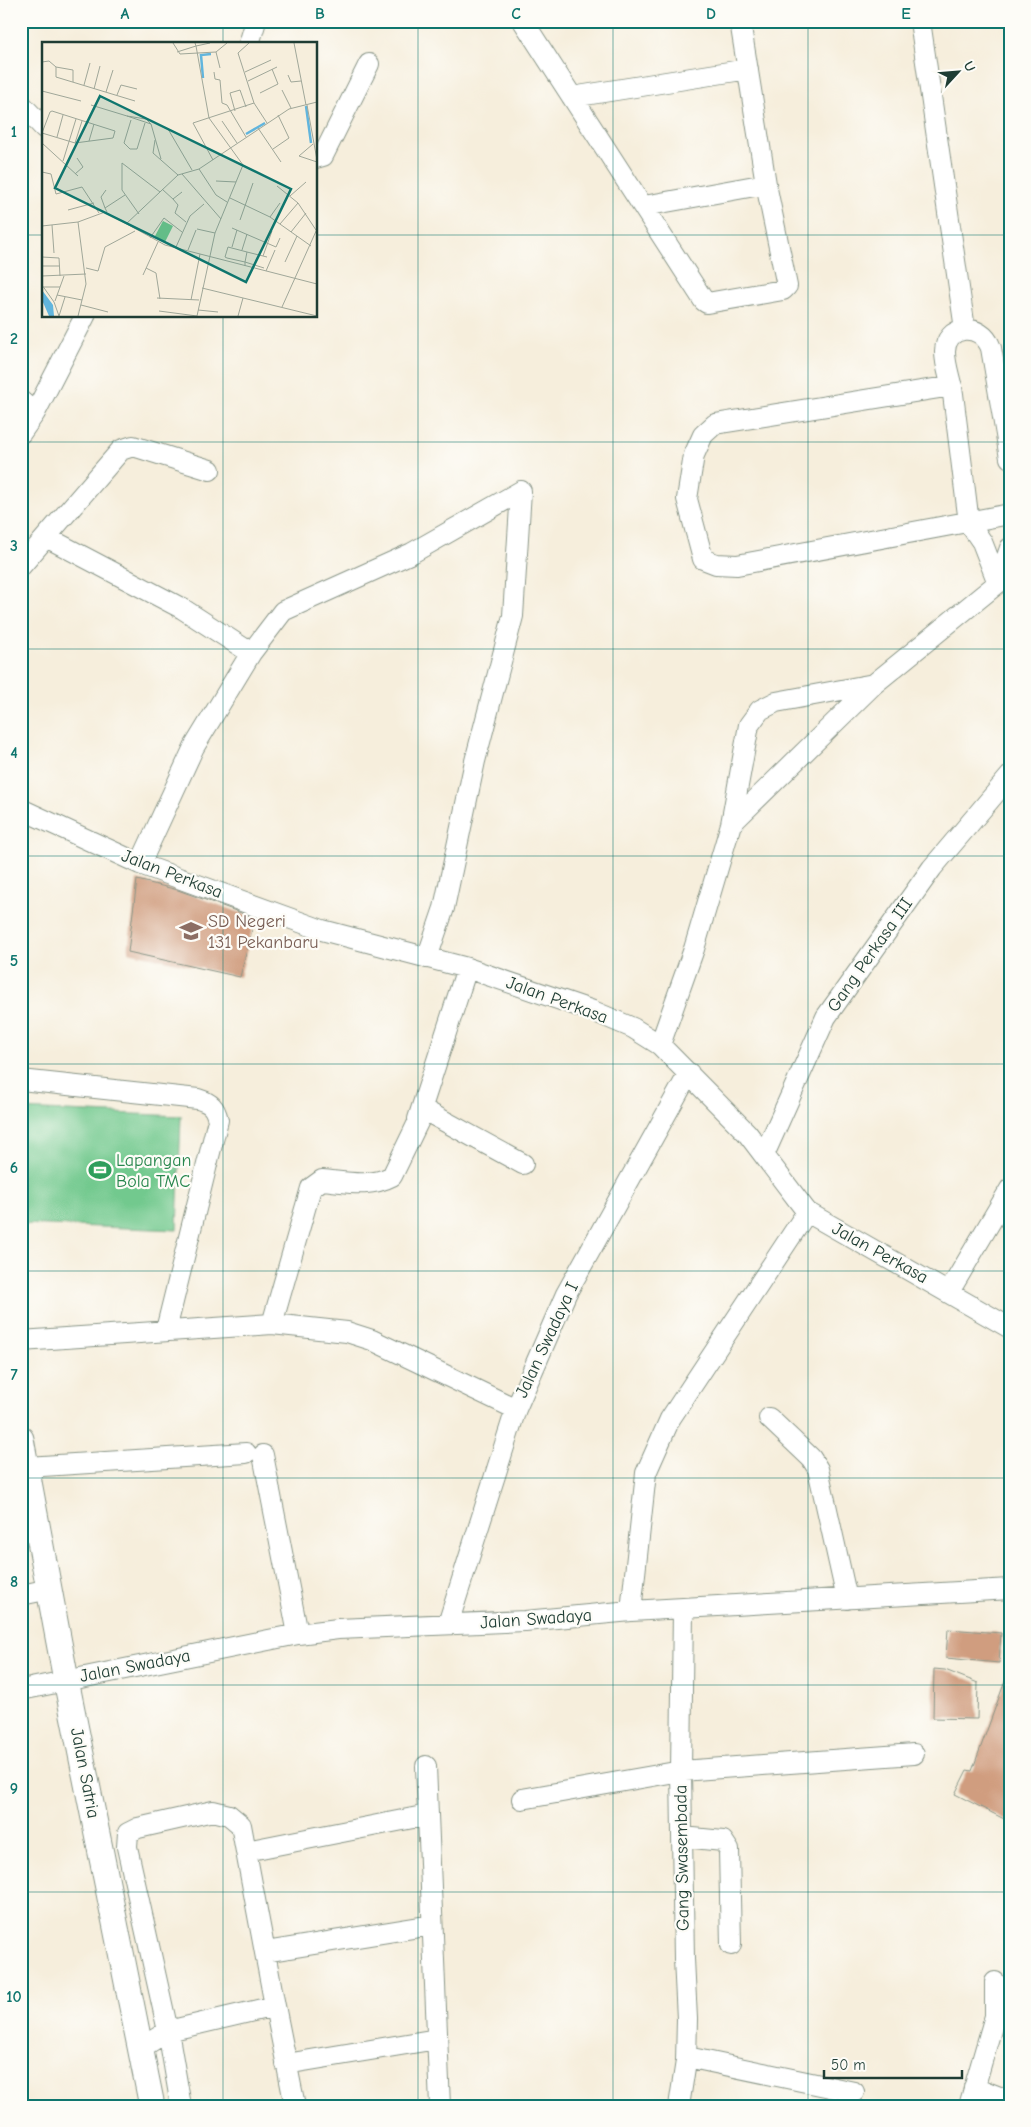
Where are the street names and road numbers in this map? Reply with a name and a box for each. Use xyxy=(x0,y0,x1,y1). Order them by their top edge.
street label: Jalan Perkasa xyxy=(119,845,225,903)
street label: Gang Perkasa III xyxy=(823,894,917,1016)
street label: Jalan Perkasa xyxy=(503,972,611,1028)
street label: Jalan Perkasa xyxy=(828,1218,932,1288)
street label: Jalan Swadaya I xyxy=(511,1279,583,1401)
street label: Jalan Swadaya xyxy=(479,1605,593,1633)
street label: Jalan Swadaya xyxy=(78,1645,192,1687)
street label: Jalan Satria xyxy=(66,1726,104,1820)
street label: Gang Swasembada xyxy=(670,1785,694,1931)

